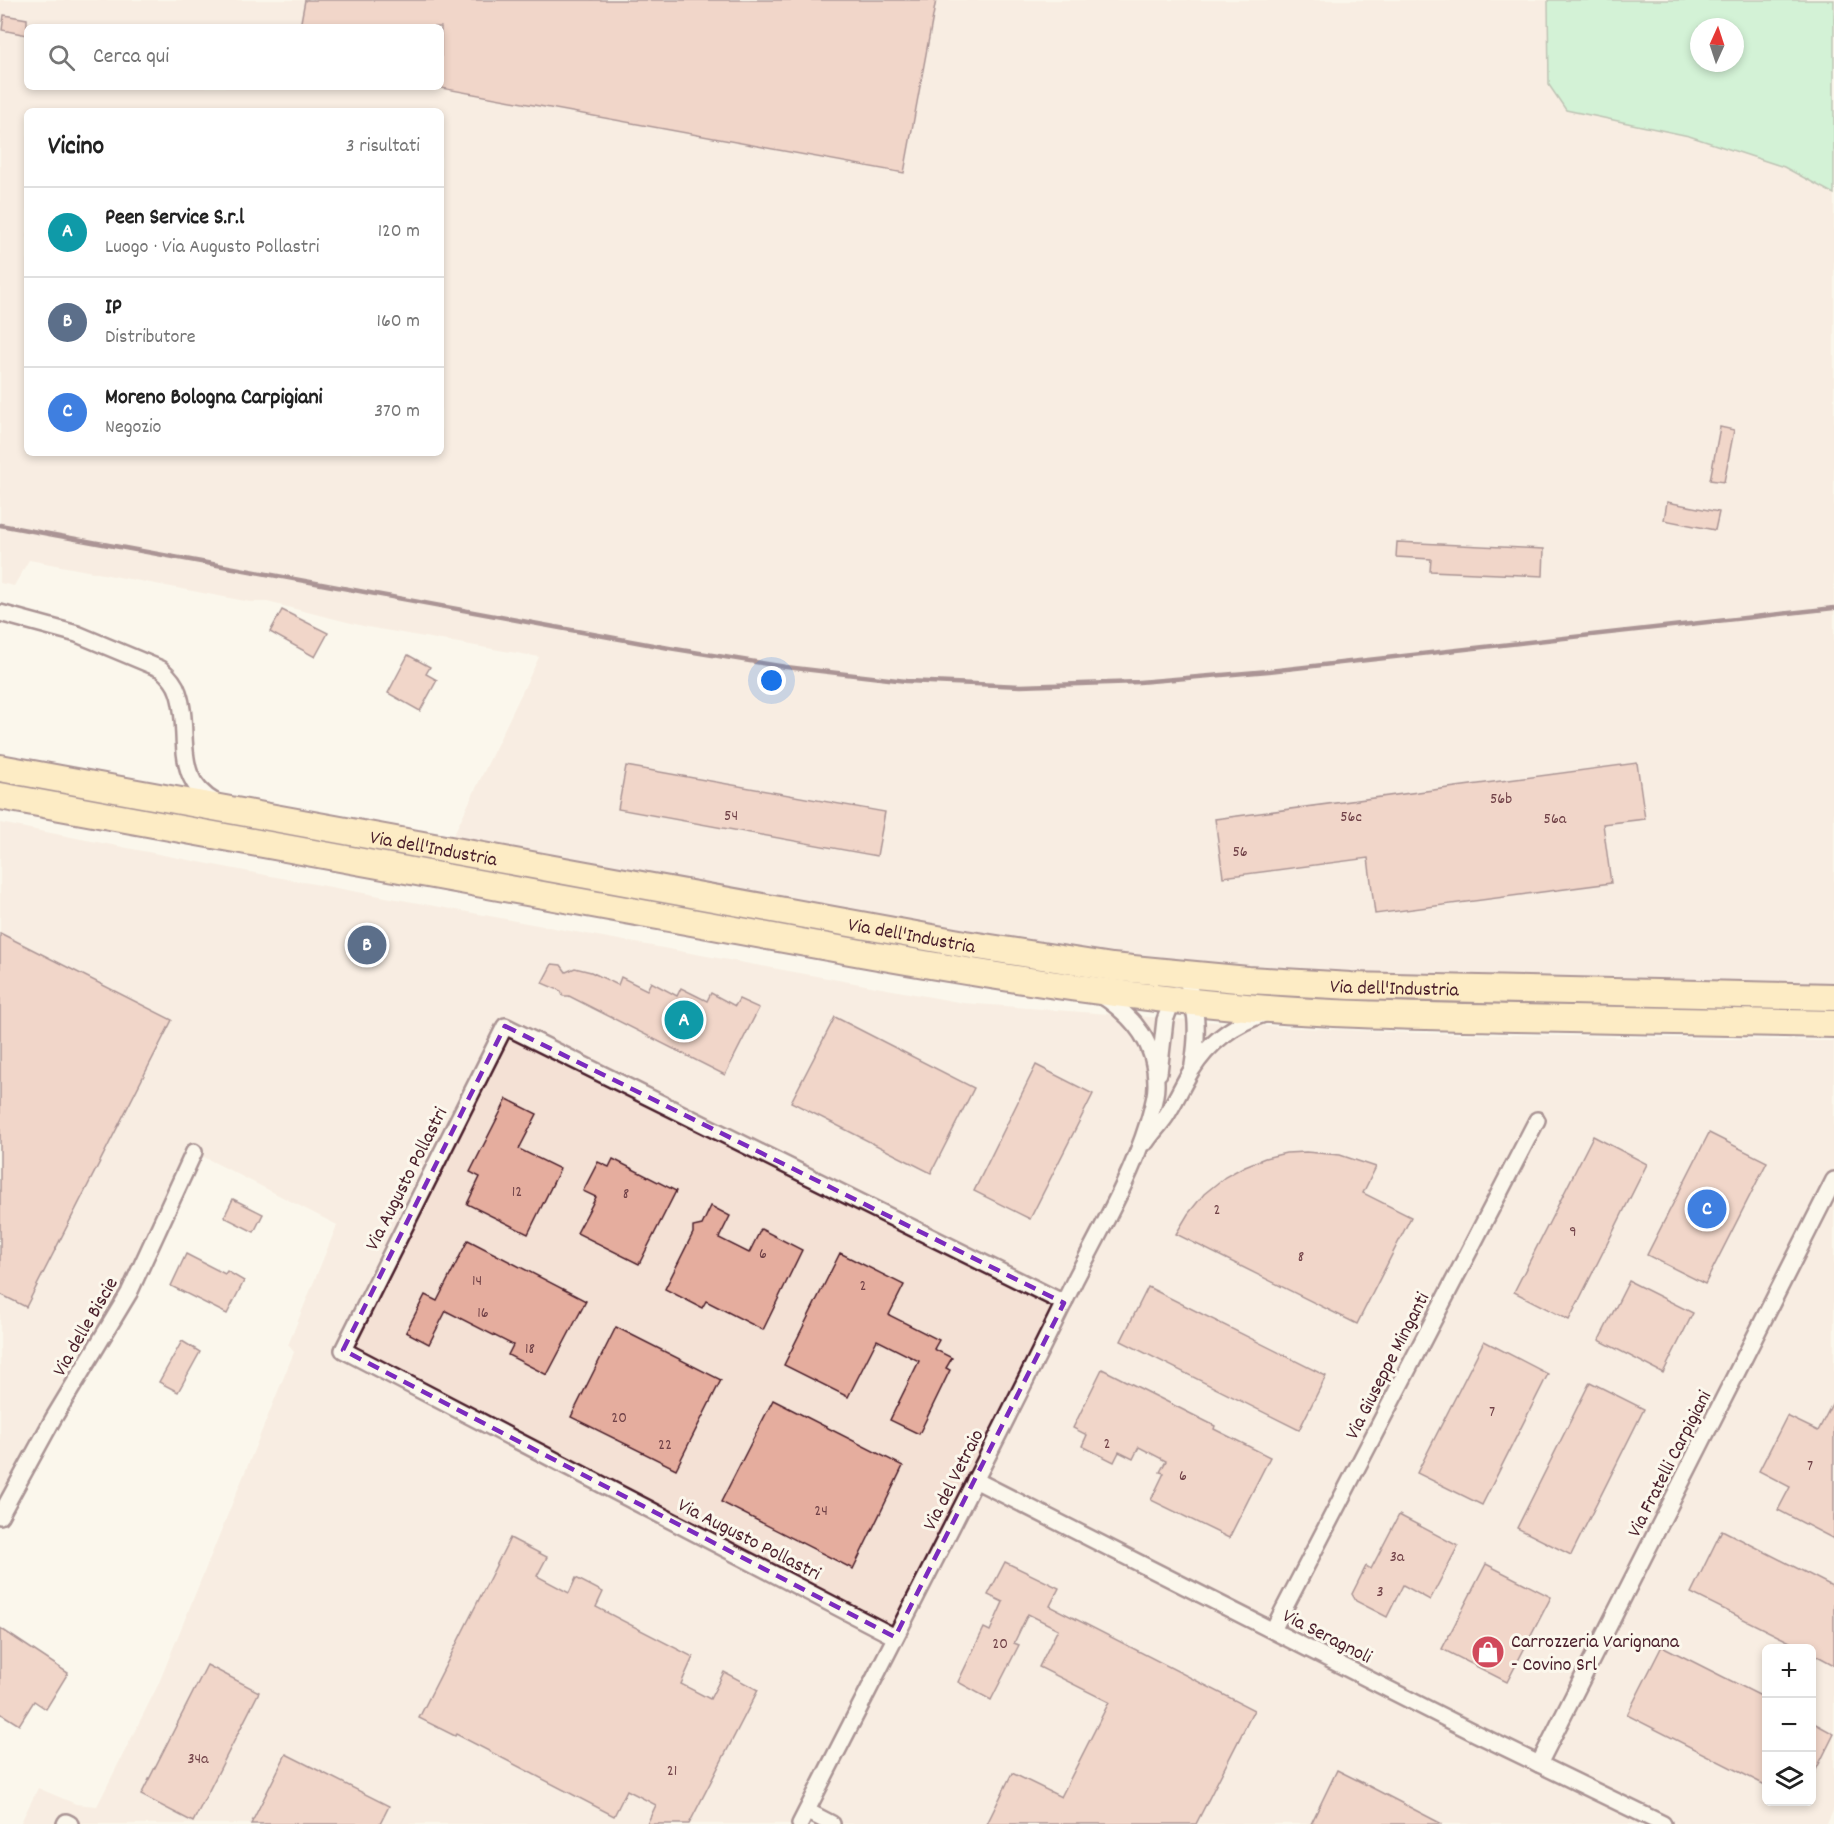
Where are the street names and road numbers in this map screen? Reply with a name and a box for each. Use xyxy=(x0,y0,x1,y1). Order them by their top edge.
street label: Via dell'Industria xyxy=(367,825,500,876)
street label: Via dell'Industria xyxy=(846,912,978,963)
street label: Via dell'Industria xyxy=(1329,974,1460,1005)
street label: Via Augusto Pollastri xyxy=(360,1103,456,1256)
street label: Via delle Biscie xyxy=(47,1273,126,1382)
street label: Via Giuseppe Minganti xyxy=(1339,1288,1438,1445)
street label: Via Fratelli Carpigiani xyxy=(1622,1386,1720,1543)
street label: Via del Vetraio xyxy=(917,1425,992,1536)
street label: Via Augusto Pollastri xyxy=(672,1493,825,1589)
street label: Via Seragnoli xyxy=(1277,1603,1376,1672)

